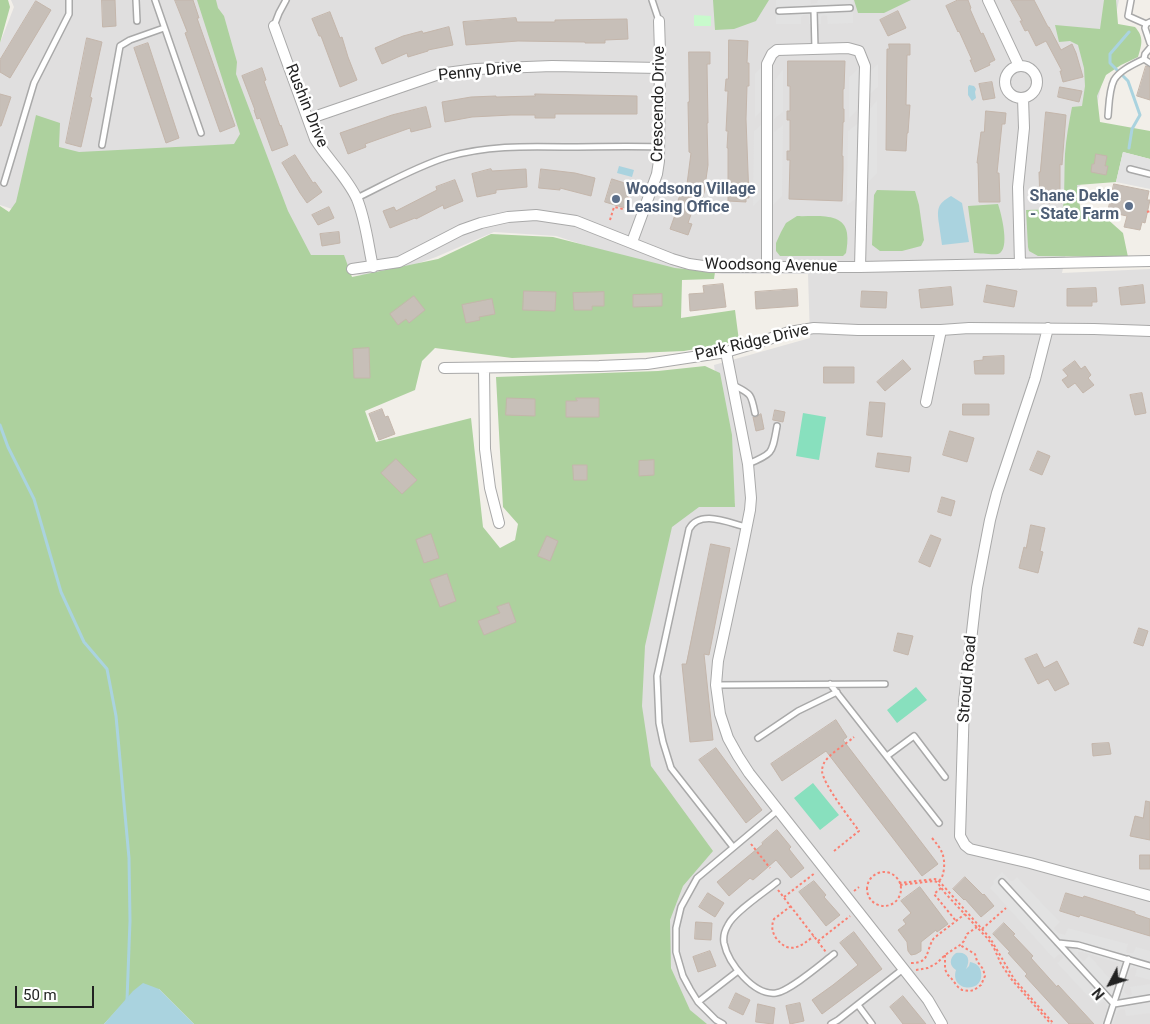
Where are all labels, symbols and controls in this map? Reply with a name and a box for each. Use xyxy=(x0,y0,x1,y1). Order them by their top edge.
street label: Crescendo Drive xyxy=(648,46,670,162)
street label: Penny Drive xyxy=(437,58,523,86)
street label: Rushin Drive xyxy=(281,61,331,151)
place label: Woodsong Village Leasing Office xyxy=(626,180,756,218)
place label: Shane Dekle - State Farm xyxy=(1030,187,1119,225)
marker: Woodsong Village Leasing Office xyxy=(610,193,622,205)
marker: Shane Dekle - State Farm xyxy=(1123,200,1135,212)
street label: Woodsong Avenue xyxy=(704,255,838,277)
street label: Park Ridge Drive xyxy=(693,321,811,365)
street label: Stroud Road xyxy=(955,635,981,723)
north arrow xyxy=(1085,959,1135,1009)
scale bar xyxy=(18,976,96,1008)
text: N xyxy=(1089,985,1108,1003)
text: 50 m xyxy=(23,986,57,1004)

